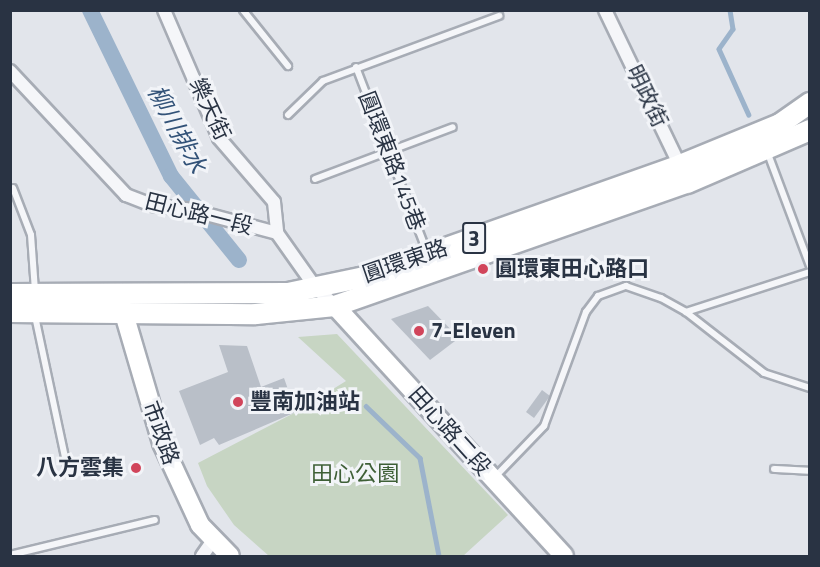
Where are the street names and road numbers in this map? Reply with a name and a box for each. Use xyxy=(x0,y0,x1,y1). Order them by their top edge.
street label: 明政街 xyxy=(621,61,673,131)
street label: 樂天街 xyxy=(184,74,236,144)
street label: 圓環東路145巷 xyxy=(353,88,431,234)
street label: 田心路一段 xyxy=(142,188,256,240)
road number: 3 xyxy=(462,220,486,256)
street label: 圓環東路 xyxy=(359,234,451,288)
street label: 田心路二段 xyxy=(403,381,497,481)
street label: 市政路 xyxy=(137,397,185,469)

